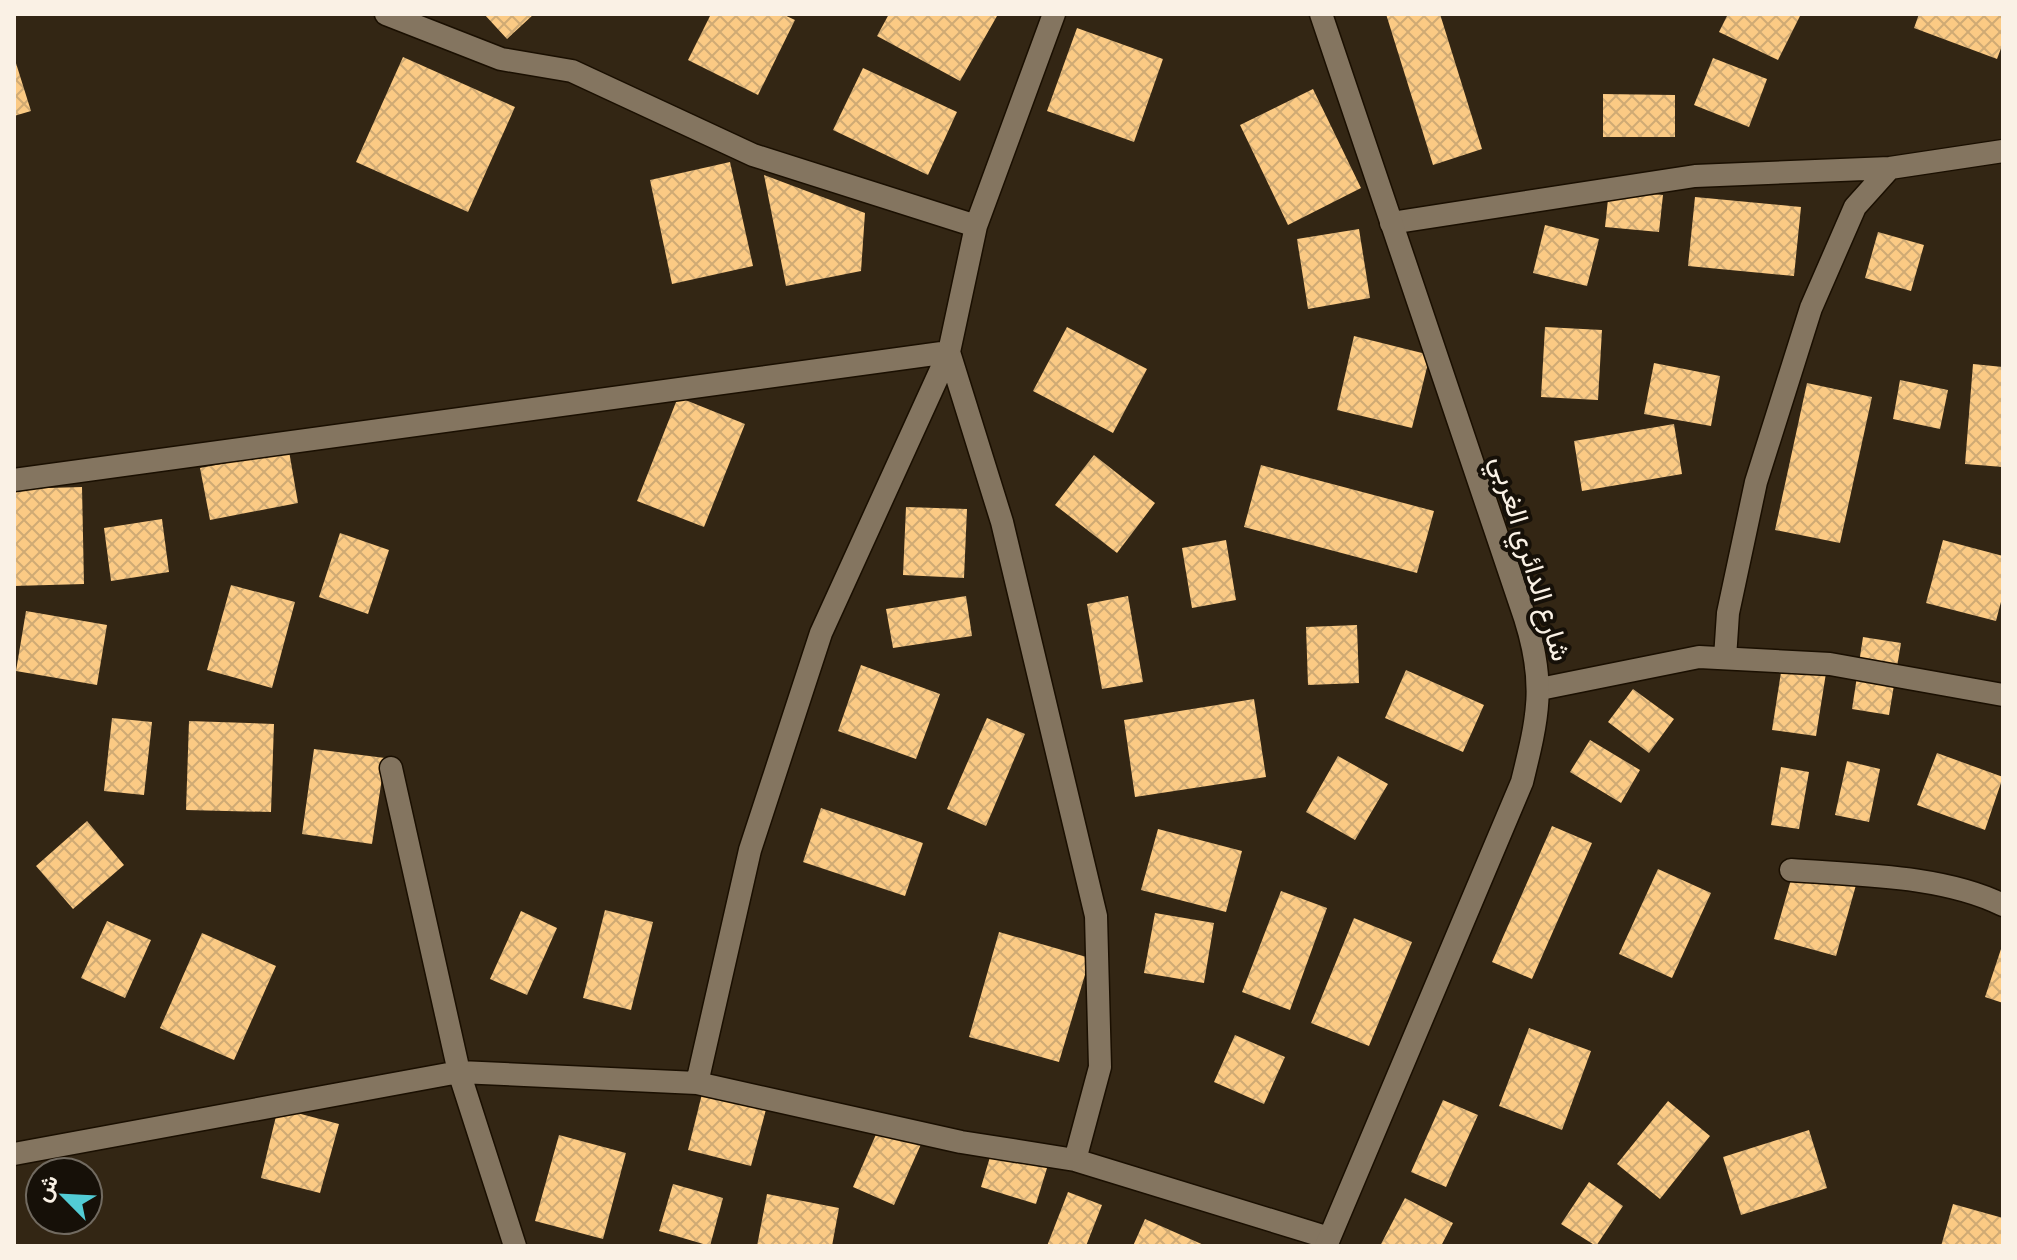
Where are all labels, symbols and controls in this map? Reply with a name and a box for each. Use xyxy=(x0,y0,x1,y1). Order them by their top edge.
street label: شارع الدائري الغربي xyxy=(1478,451,1581,667)
north arrow xyxy=(24,1156,104,1236)
text: ش xyxy=(28,1170,64,1206)

